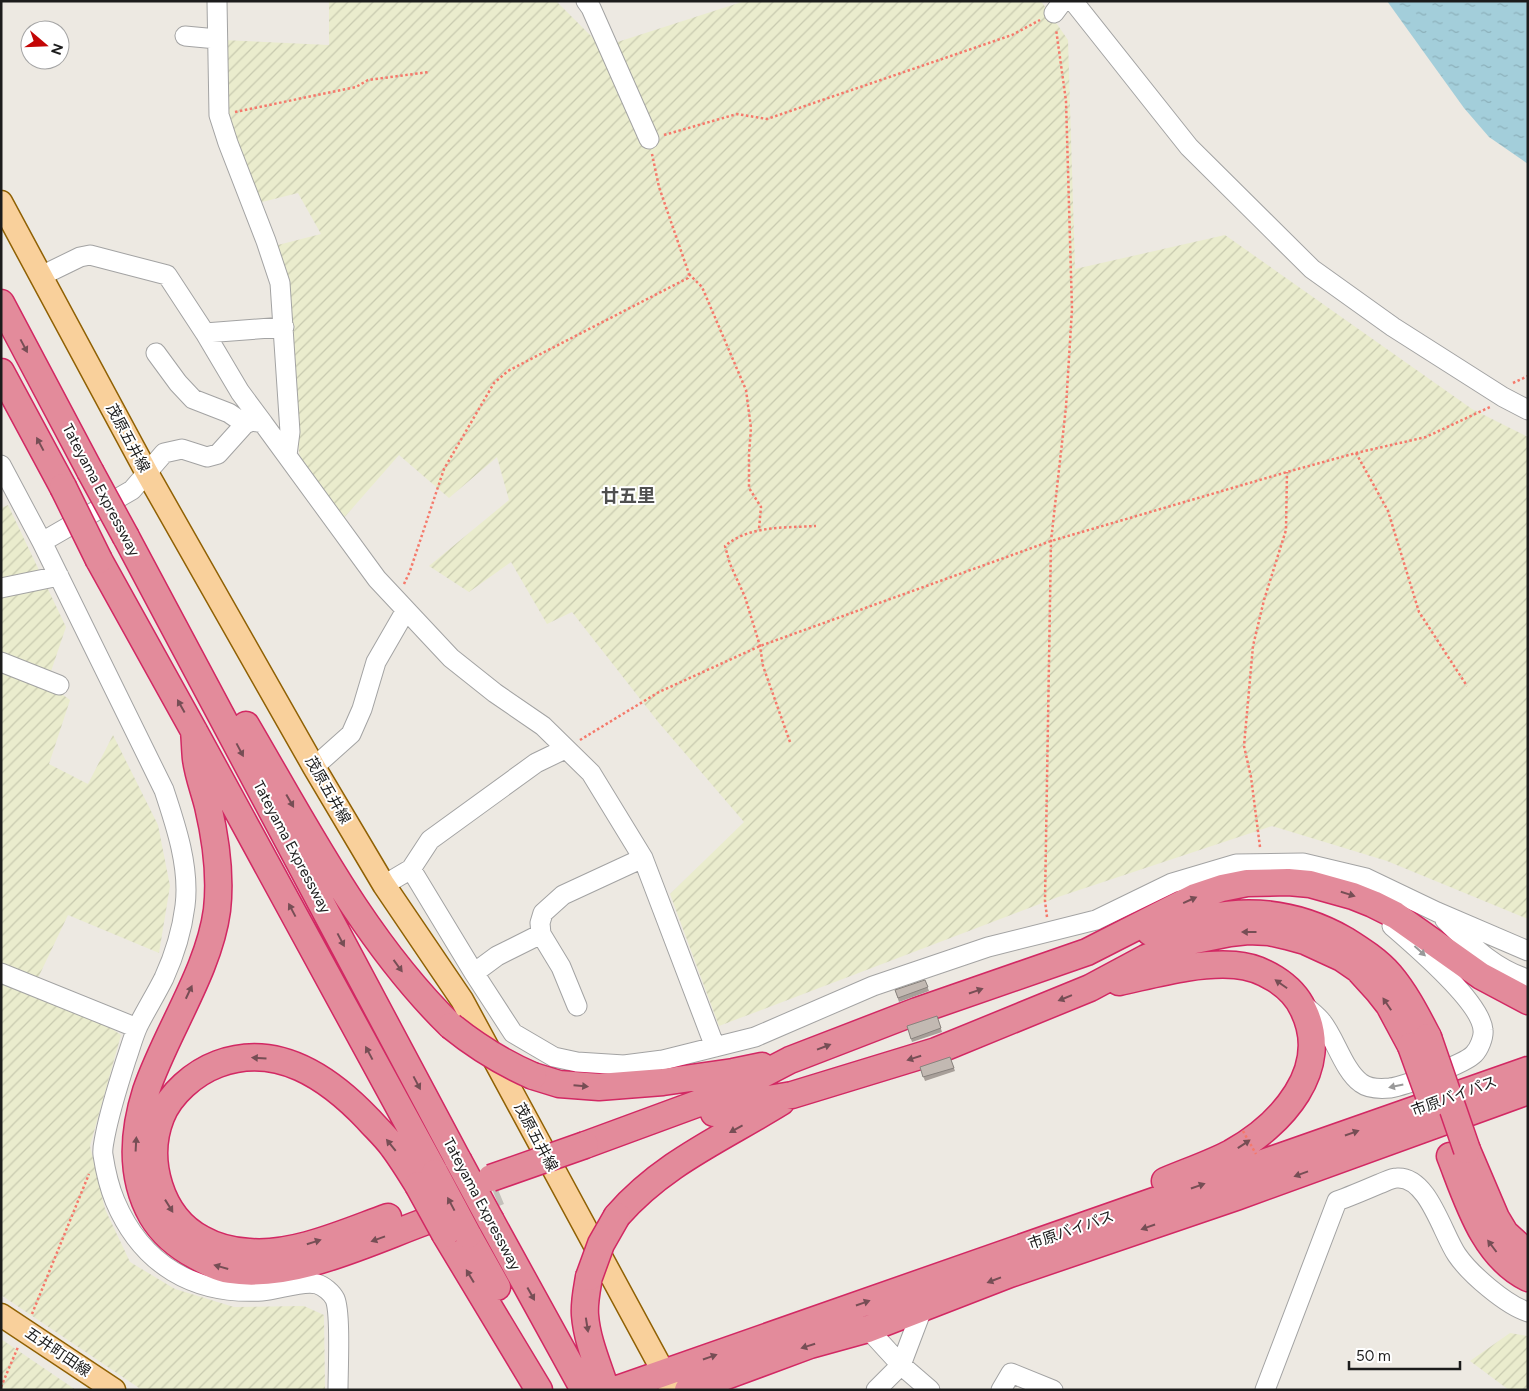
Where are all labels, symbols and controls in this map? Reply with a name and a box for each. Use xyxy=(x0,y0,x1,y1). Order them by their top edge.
north arrow xyxy=(20,20,70,70)
text: N xyxy=(47,41,67,57)
one-way arrow xyxy=(20,339,28,354)
street label: 茂原五井線 xyxy=(102,401,154,475)
street label: Tateyama Expressway xyxy=(58,421,144,559)
one-way arrow xyxy=(36,436,44,451)
district label: 廿五里 xyxy=(601,485,655,507)
one-way arrow xyxy=(176,699,185,713)
one-way arrow xyxy=(236,742,244,757)
street label: 茂原五井線 xyxy=(301,753,355,827)
street label: Tateyama Expressway xyxy=(249,778,335,916)
one-way arrow xyxy=(286,794,295,807)
one-way arrow xyxy=(1340,891,1355,899)
one-way arrow xyxy=(1183,896,1197,904)
one-way arrow xyxy=(287,904,296,917)
one-way arrow xyxy=(1241,928,1257,936)
one-way arrow xyxy=(337,932,345,947)
one-way arrow xyxy=(1413,945,1425,957)
one-way arrow xyxy=(393,960,403,973)
one-way arrow xyxy=(1274,979,1288,989)
one-way arrow xyxy=(185,985,193,999)
one-way arrow xyxy=(969,987,984,995)
one-way arrow xyxy=(1058,994,1072,1002)
one-way arrow xyxy=(1382,997,1392,1010)
one-way arrow xyxy=(816,1043,831,1050)
one-way arrow xyxy=(365,1046,373,1061)
one-way arrow xyxy=(251,1054,267,1062)
one-way arrow xyxy=(906,1054,921,1062)
street label: 市原バイパス xyxy=(1409,1072,1499,1120)
one-way arrow xyxy=(413,1076,422,1090)
one-way arrow xyxy=(573,1082,589,1090)
one-way arrow xyxy=(1387,1083,1403,1091)
street label: 茂原五井線 xyxy=(510,1100,562,1174)
one-way arrow xyxy=(729,1125,742,1134)
one-way arrow xyxy=(1344,1128,1359,1136)
street label: Tateyama Expressway xyxy=(439,1135,525,1273)
one-way arrow xyxy=(132,1136,140,1152)
one-way arrow xyxy=(385,1139,396,1152)
one-way arrow xyxy=(1237,1139,1251,1149)
one-way arrow xyxy=(1293,1170,1308,1178)
one-way arrow xyxy=(1191,1182,1206,1189)
one-way arrow xyxy=(447,1197,455,1211)
one-way arrow xyxy=(164,1199,174,1212)
street label: 市原バイパス xyxy=(1026,1207,1116,1253)
one-way arrow xyxy=(1140,1224,1155,1231)
one-way arrow xyxy=(371,1236,386,1243)
one-way arrow xyxy=(306,1237,321,1245)
one-way arrow xyxy=(1487,1239,1497,1253)
one-way arrow xyxy=(214,1263,229,1271)
one-way arrow xyxy=(466,1269,475,1282)
one-way arrow xyxy=(986,1276,1001,1284)
one-way arrow xyxy=(527,1287,535,1302)
one-way arrow xyxy=(856,1299,871,1307)
one-way arrow xyxy=(583,1317,591,1333)
street label: 五井町田線 xyxy=(22,1324,94,1380)
scale bar xyxy=(1349,1338,1460,1370)
one-way arrow xyxy=(800,1342,815,1350)
text: 50 m xyxy=(1356,1347,1391,1365)
one-way arrow xyxy=(702,1353,717,1360)

